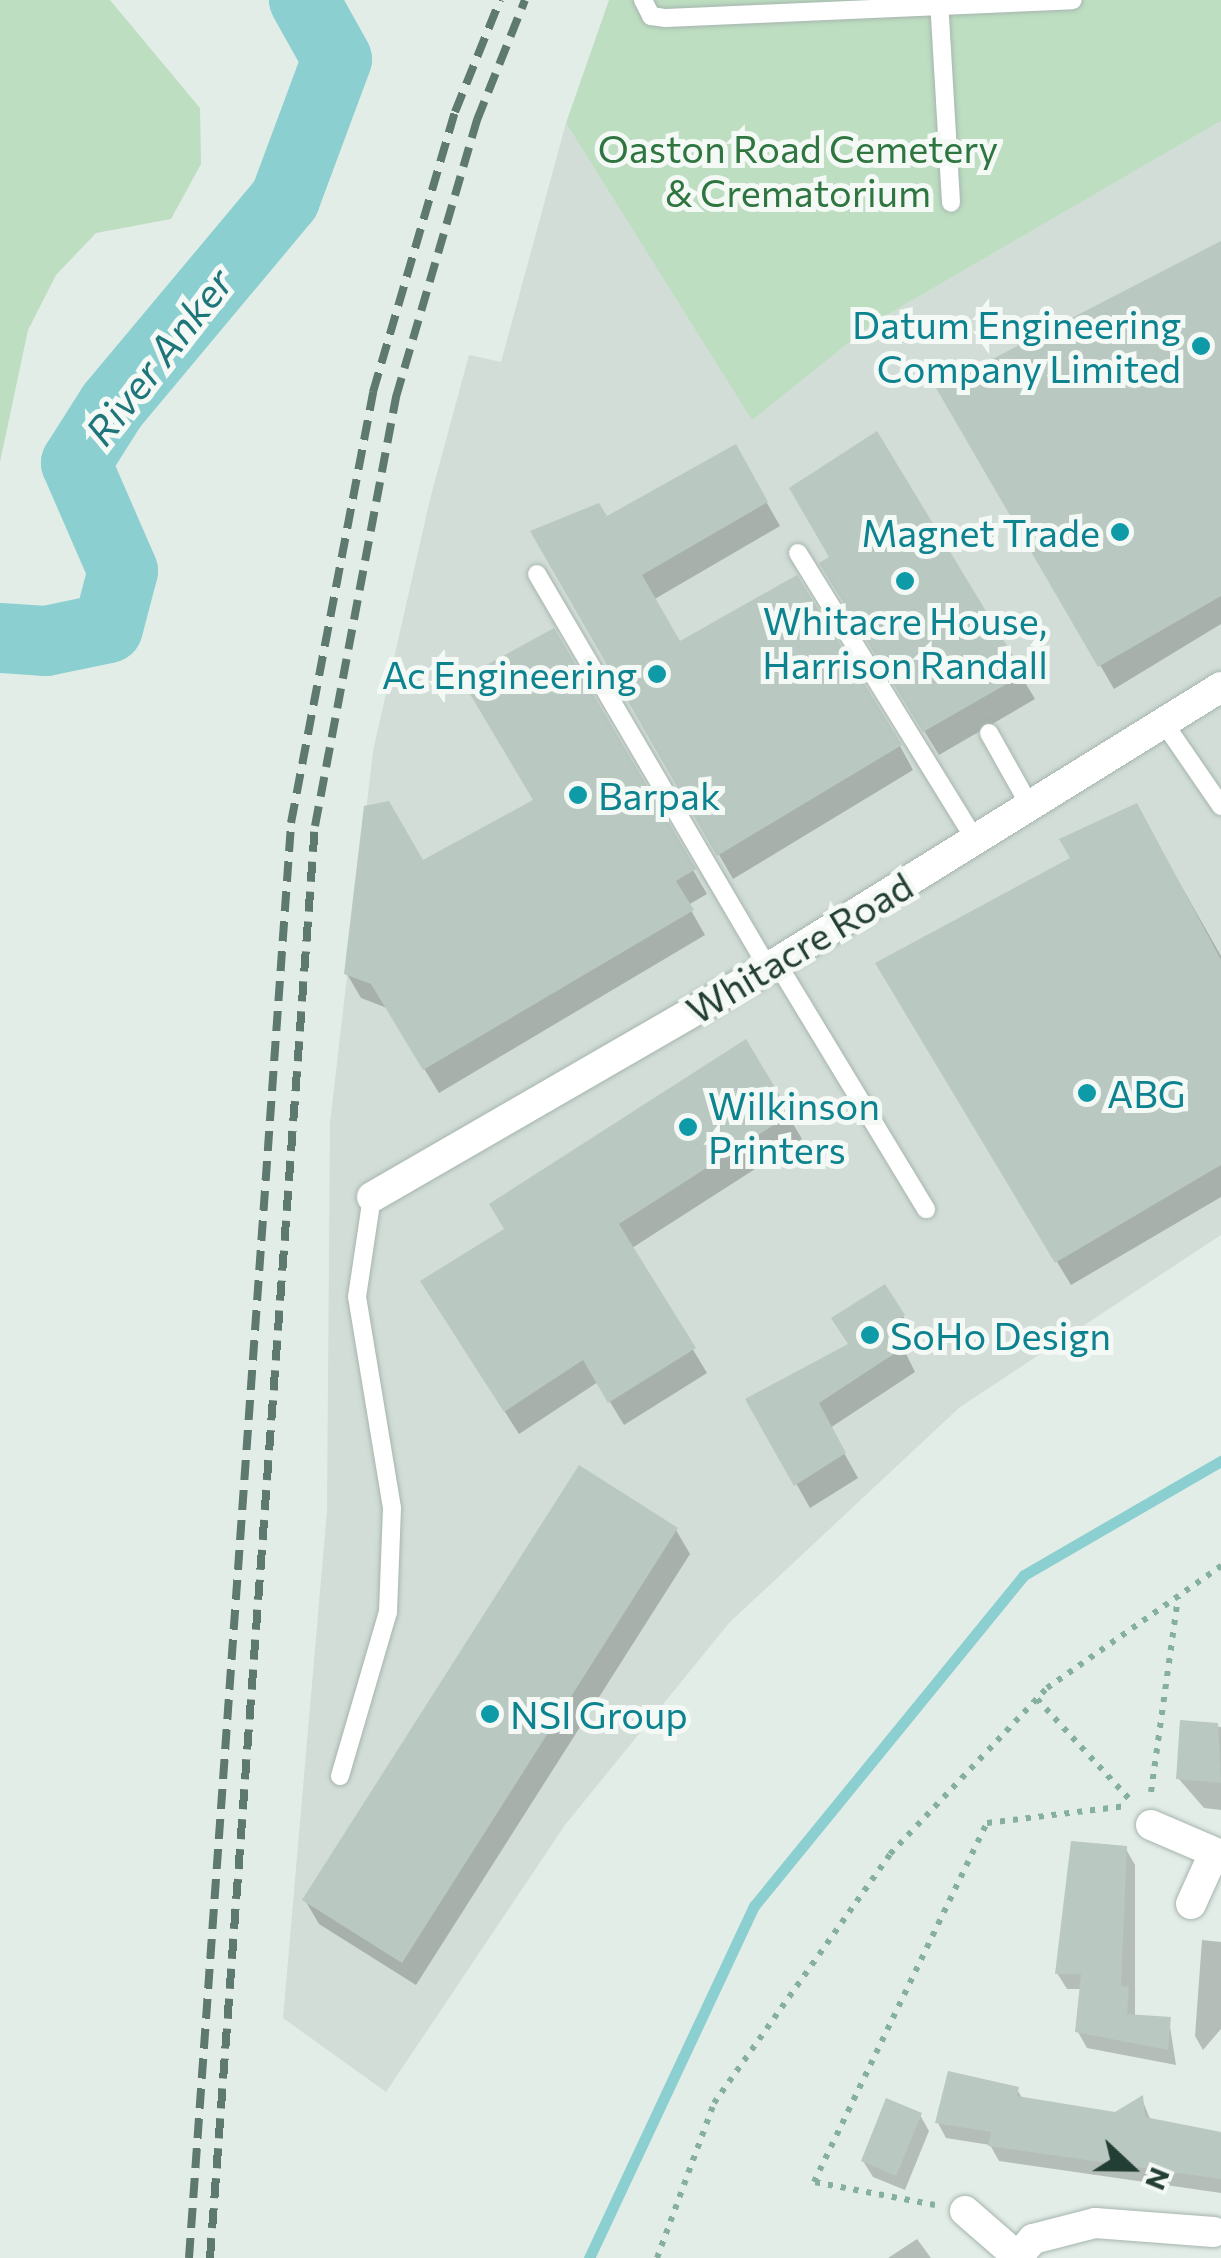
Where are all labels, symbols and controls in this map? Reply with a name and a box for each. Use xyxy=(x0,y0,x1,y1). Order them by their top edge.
park label: Oaston Road Cemetery & Crematorium xyxy=(598,125,998,214)
water label: River Anker xyxy=(74,258,242,454)
place label: Datum Engineering Company Limited xyxy=(852,301,1181,390)
marker: Datum Engineering Company Limited xyxy=(1190,335,1212,357)
place label: Magnet Trade xyxy=(861,509,1100,555)
marker: Magnet Trade xyxy=(1109,521,1131,543)
marker: Whitacre House, Harrison Randall xyxy=(894,570,916,592)
place label: Whitacre House, Harrison Randall xyxy=(762,597,1048,686)
place label: Ac Engineering xyxy=(382,651,637,697)
marker: Ac Engineering xyxy=(646,663,668,685)
place label: Barpak xyxy=(598,772,721,818)
marker: Barpak xyxy=(567,784,589,806)
street label: Whitacre Road xyxy=(678,862,920,1032)
place label: ABG xyxy=(1107,1070,1186,1116)
place label: Wilkinson Printers xyxy=(708,1082,880,1172)
marker: ABG xyxy=(1076,1082,1098,1104)
marker: Wilkinson Printers xyxy=(677,1116,699,1138)
place label: SoHo Design xyxy=(890,1312,1111,1358)
marker: SoHo Design xyxy=(859,1324,881,1346)
place label: NSI Group xyxy=(510,1691,688,1737)
marker: NSI Group xyxy=(479,1703,501,1725)
north arrow xyxy=(1081,2118,1181,2218)
text: N xyxy=(1139,2163,1179,2195)

